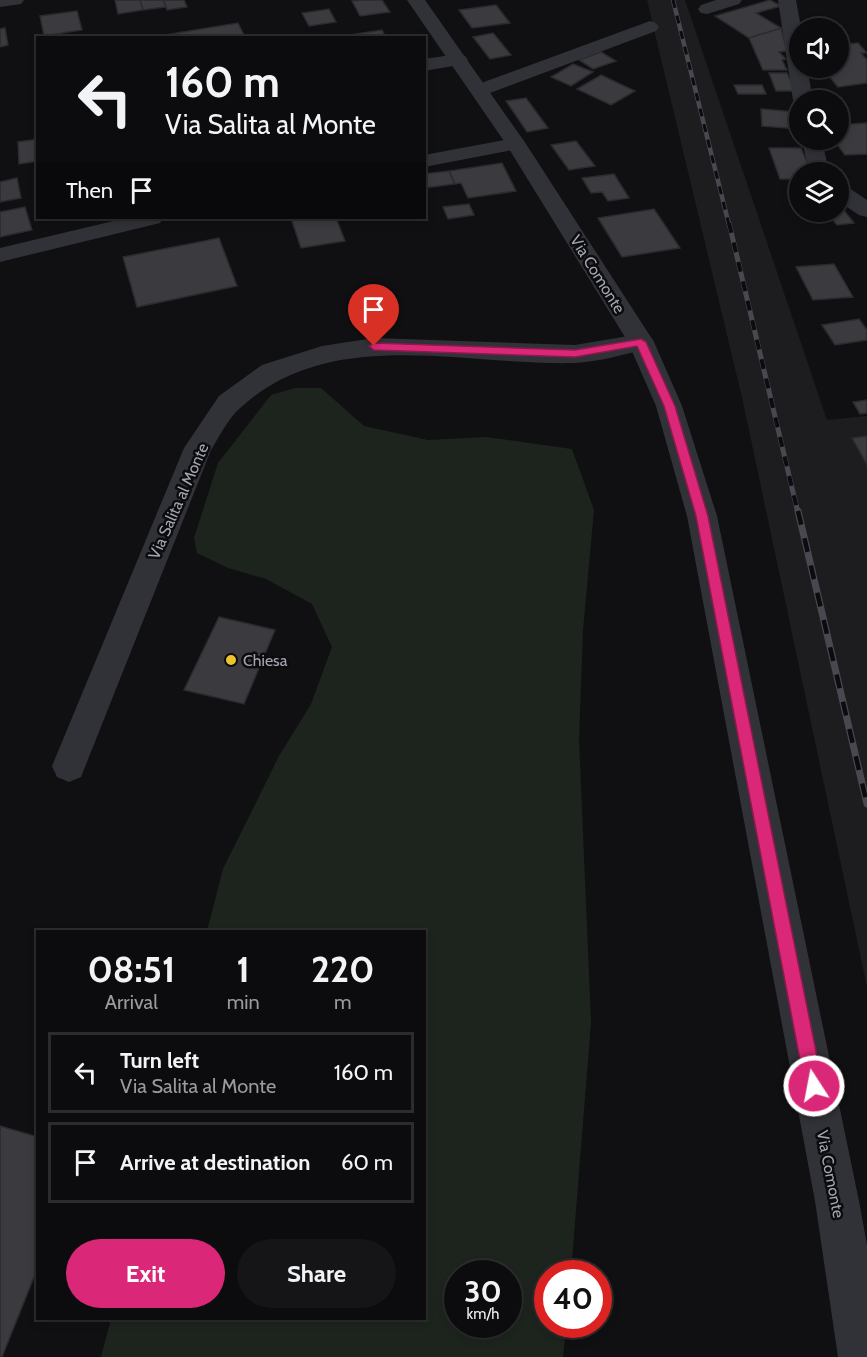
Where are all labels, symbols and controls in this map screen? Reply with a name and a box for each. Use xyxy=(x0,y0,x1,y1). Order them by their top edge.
map controls xyxy=(789,18,849,222)
button: sound xyxy=(789,18,849,78)
text: 160 m xyxy=(165,56,280,108)
icon: left xyxy=(66,60,144,138)
button: search xyxy=(789,90,849,150)
text: Via Salita al Monte xyxy=(165,108,376,141)
button: layers xyxy=(789,162,849,222)
icon: arrive xyxy=(125,174,158,207)
text: Then xyxy=(66,177,113,204)
street label: Via Comonte xyxy=(566,232,629,317)
pin xyxy=(348,284,399,346)
icon: arrive xyxy=(357,293,390,326)
street label: Via Salita al Monte xyxy=(144,440,213,562)
place label: Chiesa xyxy=(243,651,288,670)
marker: Chiesa xyxy=(224,653,238,667)
text: 08:51 xyxy=(87,947,175,991)
text: 1 xyxy=(236,947,250,991)
text: 220 xyxy=(311,947,375,991)
text: Arrival xyxy=(105,990,158,1014)
text: min xyxy=(227,990,260,1014)
text: m xyxy=(334,990,352,1014)
text: Turn left xyxy=(120,1047,199,1074)
position arrow xyxy=(782,1054,846,1118)
icon: left xyxy=(69,1056,102,1089)
text: 160 m xyxy=(334,1059,393,1086)
text: Via Salita al Monte xyxy=(120,1074,276,1098)
street label: Via Comonte xyxy=(813,1129,848,1219)
icon: arrive xyxy=(69,1146,102,1179)
text: Arrive at destination xyxy=(120,1149,310,1176)
text: 60 m xyxy=(341,1149,393,1176)
button: Exit xyxy=(66,1239,225,1308)
button: Share xyxy=(237,1239,396,1308)
speed limit sign: 40 xyxy=(534,1260,612,1338)
text: 30 xyxy=(464,1273,502,1310)
text: km/h xyxy=(467,1305,499,1323)

